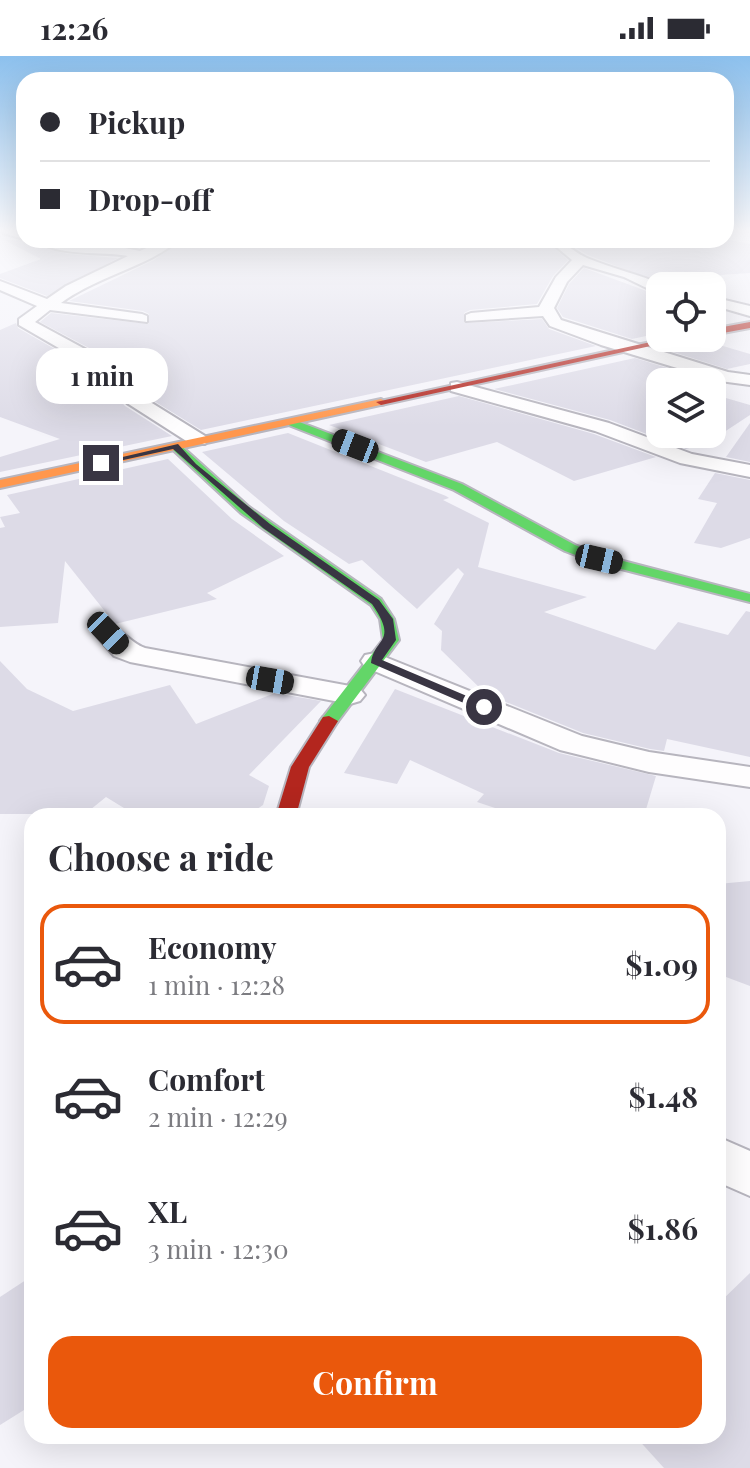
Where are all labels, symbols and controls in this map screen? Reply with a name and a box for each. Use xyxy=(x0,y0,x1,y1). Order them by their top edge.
text: 12:26 xyxy=(40,8,108,48)
text: Pickup xyxy=(88,102,185,142)
text: Drop-off xyxy=(88,179,212,219)
map controls xyxy=(646,272,726,448)
button: locate xyxy=(646,272,726,352)
callout: 1 min xyxy=(35,347,167,403)
text: 1 min xyxy=(70,358,134,393)
button: layers xyxy=(646,368,726,448)
car xyxy=(328,426,382,466)
route end xyxy=(83,445,119,481)
car xyxy=(573,542,625,576)
car xyxy=(83,607,133,659)
car xyxy=(244,664,296,696)
route start xyxy=(466,689,502,725)
text: Choose a ride xyxy=(48,832,274,880)
text: Economy xyxy=(148,927,277,967)
icon: car xyxy=(52,928,124,1000)
text: $1.09 xyxy=(625,944,698,984)
text: 1 min · 12:28 xyxy=(148,967,285,1002)
text: Comfort xyxy=(148,1059,265,1099)
icon: car xyxy=(52,1060,124,1132)
text: $1.48 xyxy=(629,1076,698,1116)
text: 2 min · 12:29 xyxy=(148,1099,288,1134)
text: XL xyxy=(148,1191,187,1231)
icon: car xyxy=(52,1192,124,1264)
text: $1.86 xyxy=(628,1208,698,1248)
text: 3 min · 12:30 xyxy=(148,1231,289,1266)
button: Confirm xyxy=(48,1336,702,1428)

